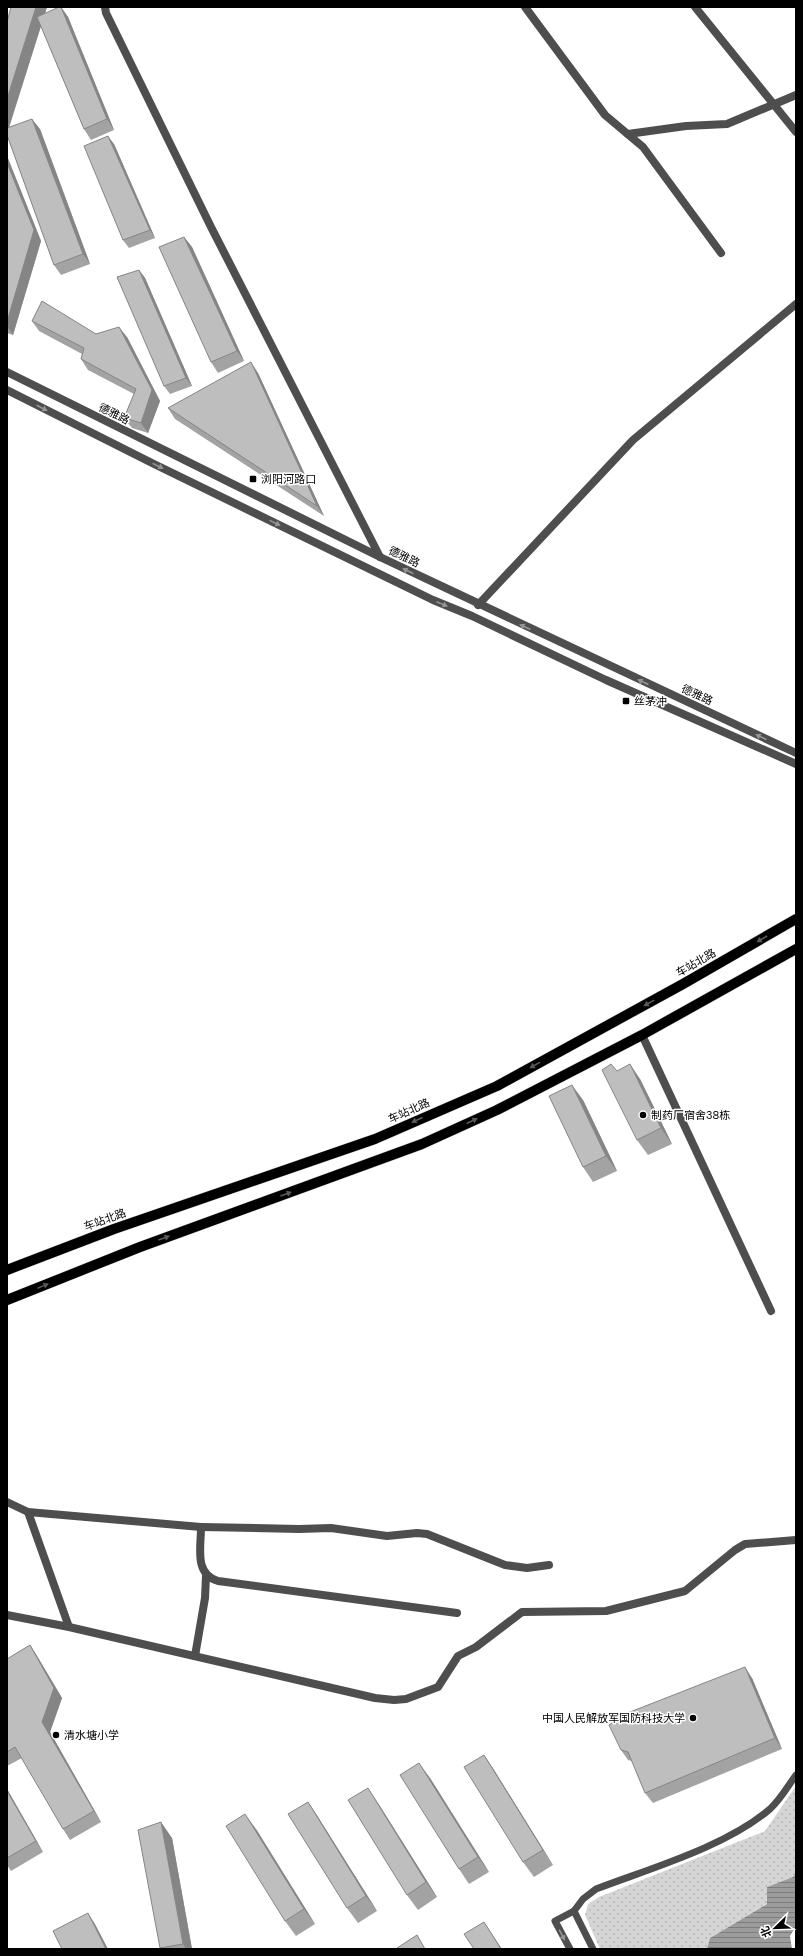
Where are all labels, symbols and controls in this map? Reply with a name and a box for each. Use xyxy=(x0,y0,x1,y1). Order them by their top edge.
street label: 德雅路 xyxy=(96,401,132,427)
one-way arrow xyxy=(36,405,48,411)
one-way arrow xyxy=(152,463,164,469)
place label: 浏阳河路口 xyxy=(261,473,316,486)
marker: 浏阳河路口 xyxy=(248,474,258,484)
one-way arrow xyxy=(269,520,280,526)
street label: 德雅路 xyxy=(386,544,422,570)
one-way arrow xyxy=(402,568,413,574)
one-way arrow xyxy=(437,601,448,607)
one-way arrow xyxy=(519,624,531,630)
one-way arrow xyxy=(637,679,648,685)
street label: 德雅路 xyxy=(679,682,715,708)
place label: 丝茅冲 xyxy=(634,695,667,708)
marker: 丝茅冲 xyxy=(621,696,631,706)
one-way arrow xyxy=(755,734,766,740)
one-way arrow xyxy=(756,935,768,942)
street label: 车站北路 xyxy=(674,946,718,980)
one-way arrow xyxy=(643,999,655,1006)
one-way arrow xyxy=(529,1062,541,1068)
street label: 车站北路 xyxy=(386,1096,432,1126)
place label: 制药厂宿舍38栋 xyxy=(651,1109,730,1122)
marker: 制药厂宿舍38栋 xyxy=(638,1110,648,1120)
one-way arrow xyxy=(411,1118,423,1124)
one-way arrow xyxy=(467,1118,478,1124)
one-way arrow xyxy=(281,1190,293,1196)
street label: 车站北路 xyxy=(82,1206,128,1234)
one-way arrow xyxy=(158,1234,170,1240)
one-way arrow xyxy=(38,1282,50,1288)
place label: 中国人民解放军国防科技大学 xyxy=(542,1712,685,1725)
marker: 中国人民解放军国防科技大学 xyxy=(688,1713,698,1723)
place label: 清水塘小学 xyxy=(64,1729,119,1742)
marker: 清水塘小学 xyxy=(51,1730,61,1740)
north arrow xyxy=(755,1908,795,1948)
text: 北 xyxy=(758,1924,774,1939)
one-way arrow xyxy=(559,1929,565,1941)

